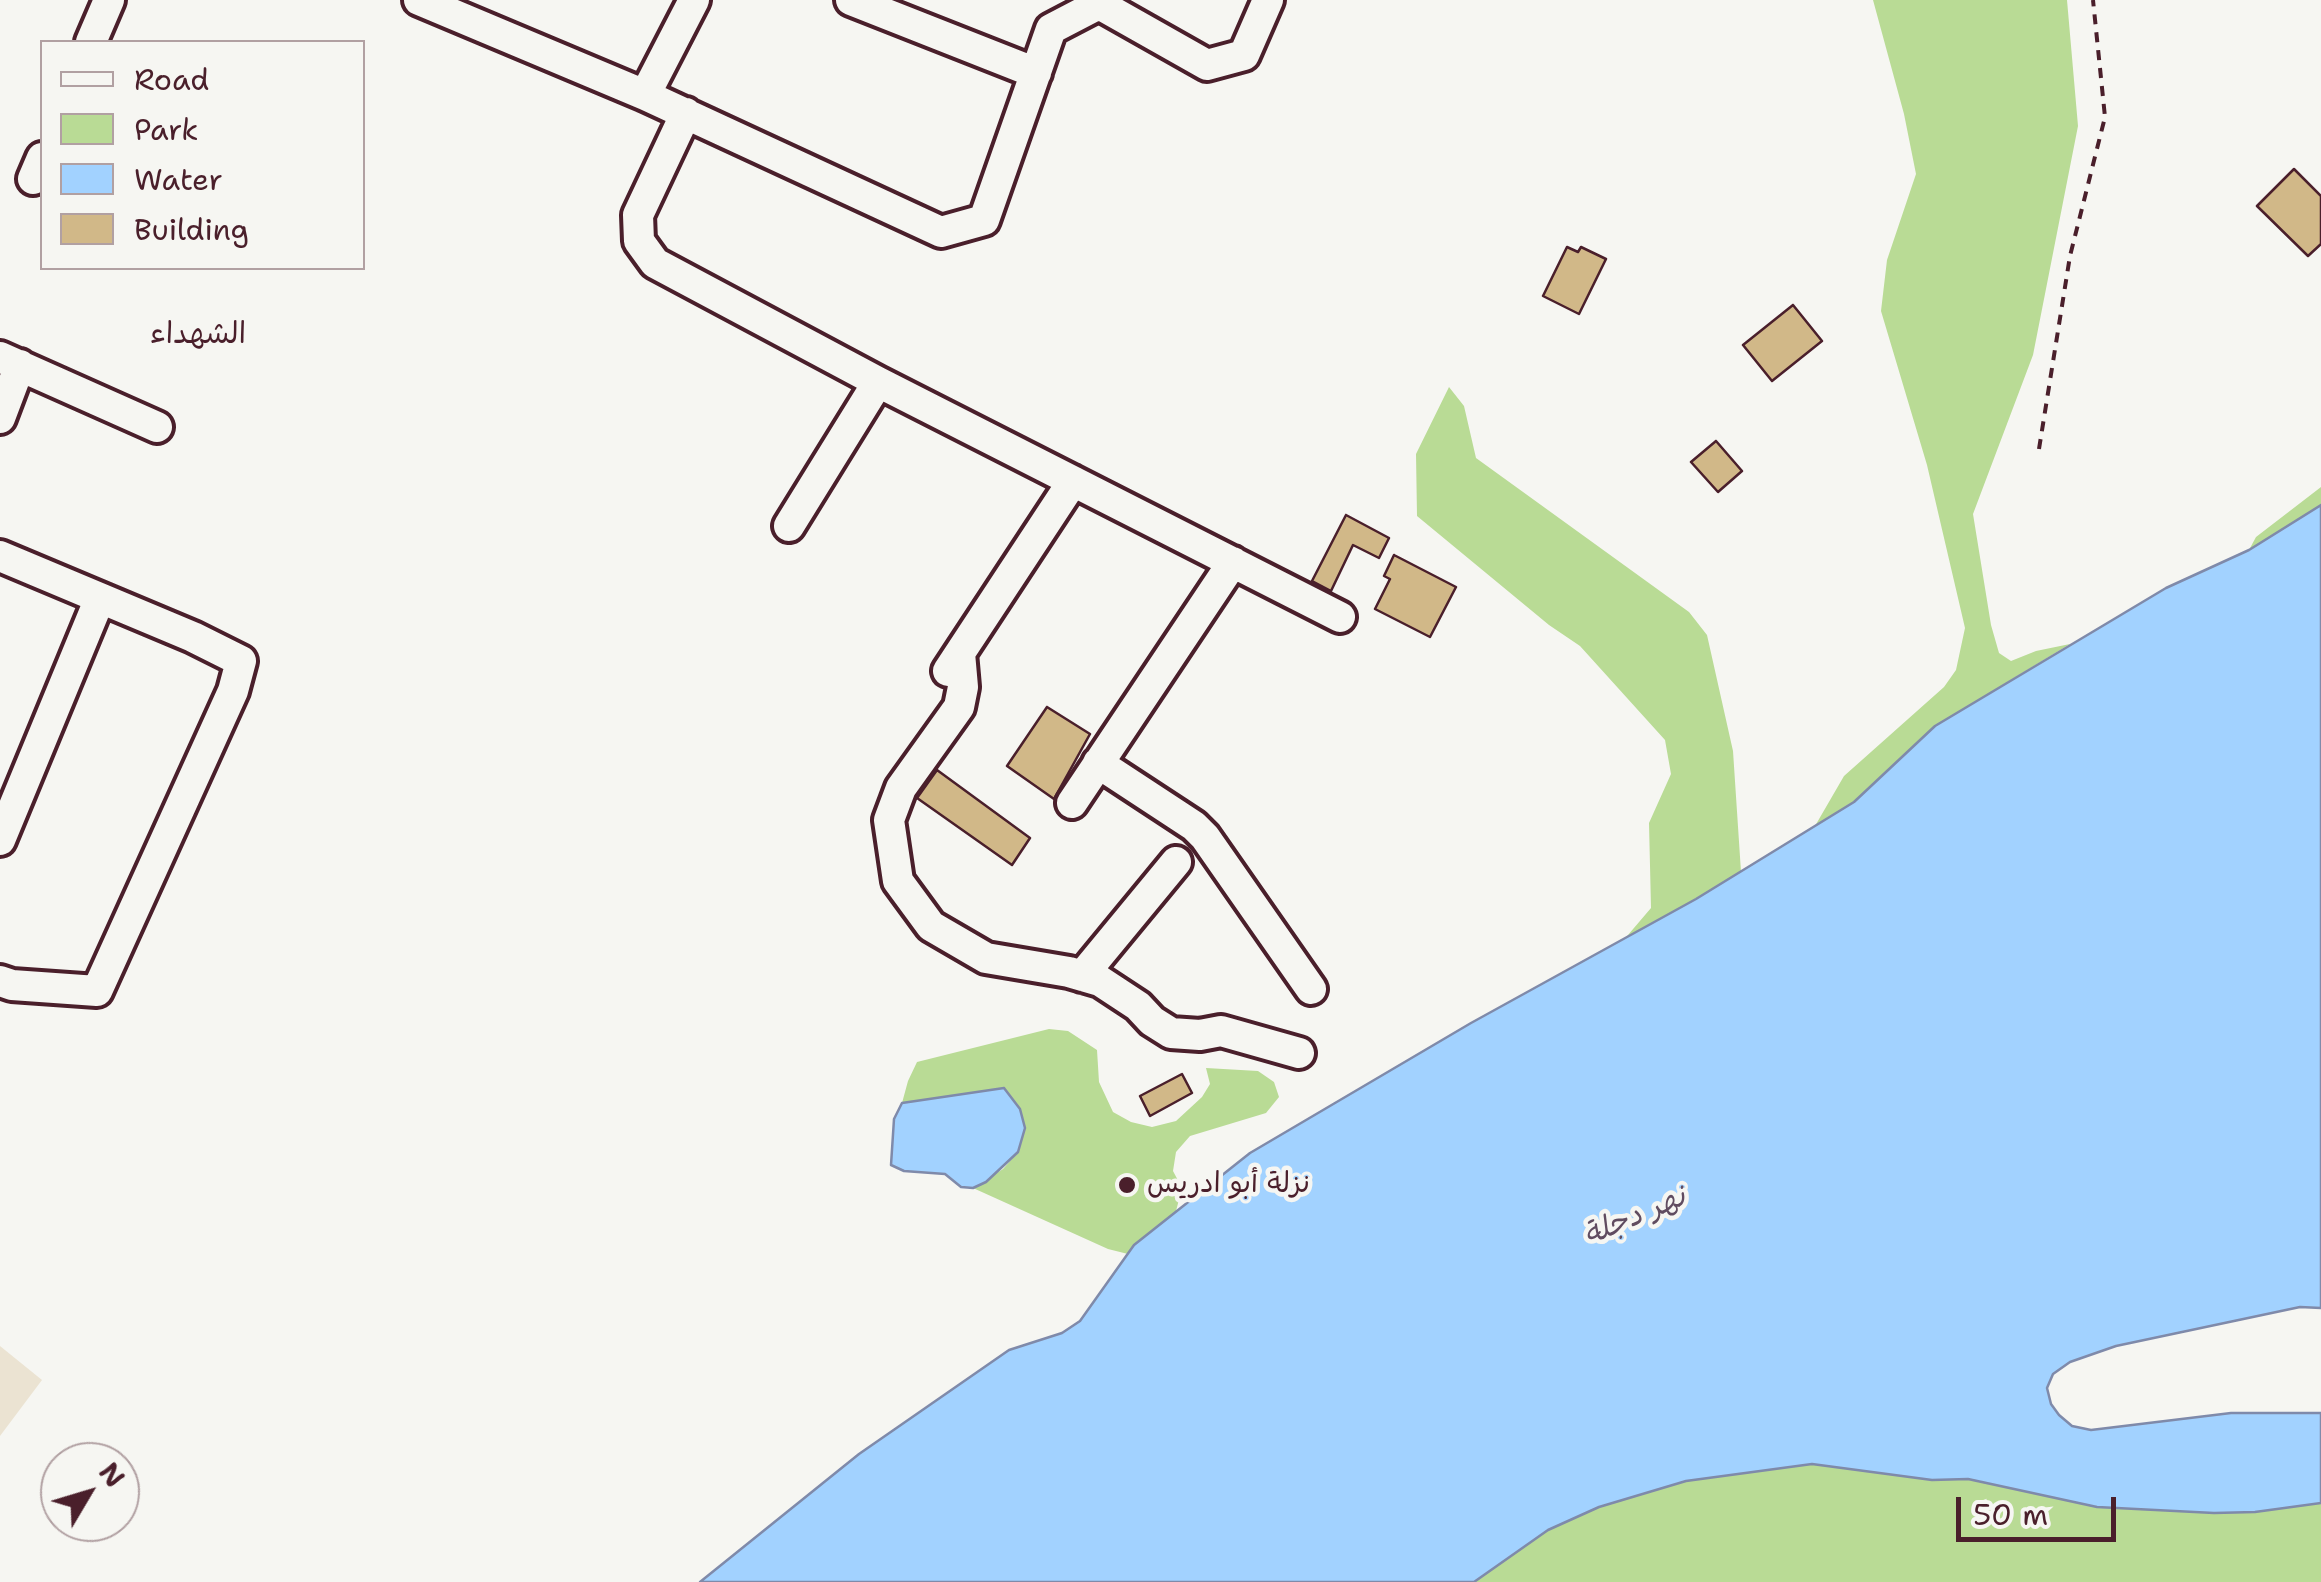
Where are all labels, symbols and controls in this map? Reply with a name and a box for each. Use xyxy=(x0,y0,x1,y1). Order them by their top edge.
legend xyxy=(40,40,365,270)
text: Road xyxy=(134,59,209,100)
text: Park xyxy=(134,109,198,150)
text: Water xyxy=(134,159,223,200)
text: Building xyxy=(134,209,249,250)
district label: الشهداء xyxy=(150,317,246,353)
place label: نزلة أبو ادريس xyxy=(1147,1168,1310,1202)
marker: نزلة أبو ادريس xyxy=(1116,1174,1138,1196)
water label: نهر دجلة xyxy=(1578,1179,1692,1255)
north arrow xyxy=(40,1442,140,1542)
text: N xyxy=(90,1454,134,1495)
scale bar xyxy=(1961,1477,2121,1539)
text: 50 m xyxy=(1973,1494,2048,1535)

